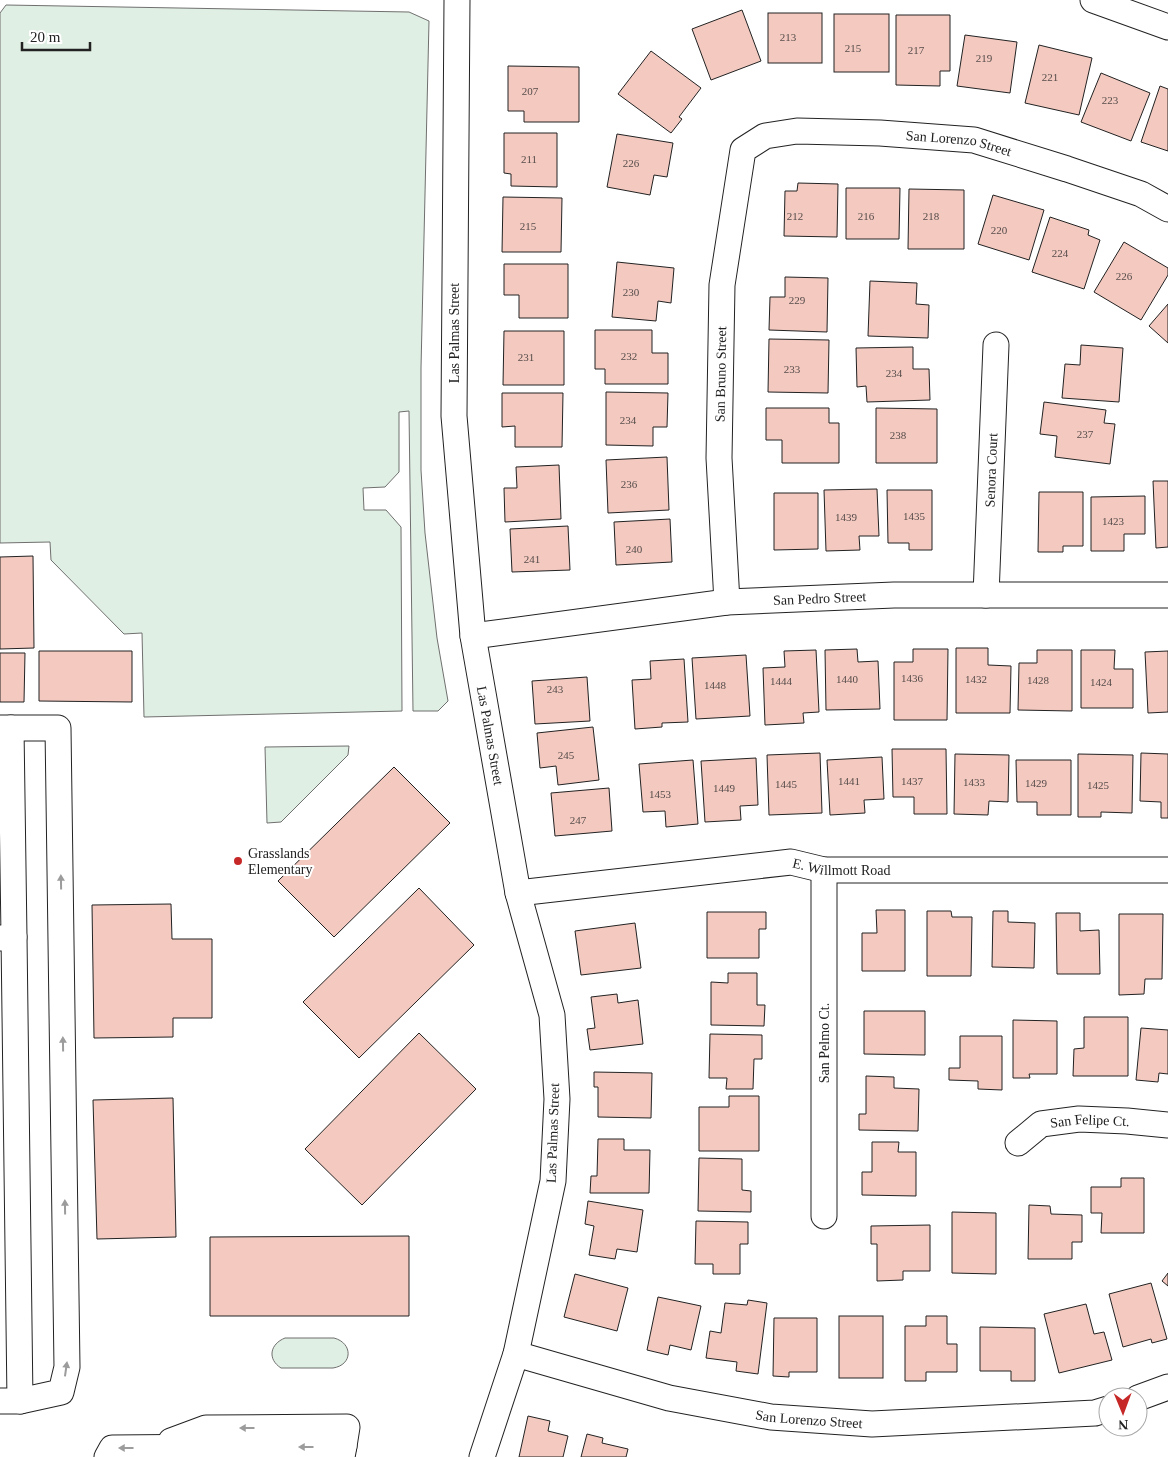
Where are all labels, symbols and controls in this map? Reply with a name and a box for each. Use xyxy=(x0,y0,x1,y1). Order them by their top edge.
scale bar xyxy=(22,20,90,52)
text: 20 m xyxy=(30,29,61,45)
house number: 213 xyxy=(780,31,797,43)
house number: 215 xyxy=(845,42,862,54)
house number: 217 xyxy=(908,44,925,56)
house number: 219 xyxy=(976,52,993,64)
house number: 221 xyxy=(1042,71,1058,83)
house number: 207 xyxy=(522,85,539,97)
house number: 223 xyxy=(1102,94,1119,106)
street label: San Lorenzo Street xyxy=(905,127,1014,159)
house number: 211 xyxy=(521,153,537,165)
house number: 226 xyxy=(623,157,640,169)
house number: 212 xyxy=(787,210,803,222)
house number: 216 xyxy=(858,210,875,222)
house number: 218 xyxy=(923,210,940,222)
house number: 215 xyxy=(520,220,537,232)
house number: 220 xyxy=(991,224,1008,236)
house number: 224 xyxy=(1052,247,1069,259)
house number: 226 xyxy=(1116,270,1133,282)
street label: Las Palmas Street xyxy=(447,283,462,383)
house number: 230 xyxy=(623,286,640,298)
house number: 229 xyxy=(789,294,806,306)
street label: San Bruno Street xyxy=(712,326,729,422)
house number: 232 xyxy=(621,350,637,362)
house number: 231 xyxy=(518,351,534,363)
house number: 233 xyxy=(784,363,801,375)
house number: 234 xyxy=(886,367,903,379)
house number: 234 xyxy=(620,414,637,426)
house number: 237 xyxy=(1077,428,1094,440)
house number: 238 xyxy=(890,429,907,441)
street label: Senora Court xyxy=(982,433,1000,508)
house number: 236 xyxy=(621,478,638,490)
house number: 1435 xyxy=(903,510,926,522)
house number: 1439 xyxy=(835,511,858,523)
house number: 1423 xyxy=(1102,515,1125,527)
house number: 240 xyxy=(626,543,643,555)
house number: 241 xyxy=(524,553,540,565)
street label: San Pedro Street xyxy=(773,589,867,608)
house number: 1436 xyxy=(901,672,924,684)
house number: 1440 xyxy=(836,673,859,685)
house number: 1432 xyxy=(965,673,987,685)
house number: 1428 xyxy=(1027,674,1050,686)
house number: 1444 xyxy=(770,675,793,687)
house number: 1424 xyxy=(1090,676,1113,688)
house number: 1448 xyxy=(704,679,727,691)
house number: 243 xyxy=(547,683,564,695)
street label: Las Palmas Street xyxy=(474,685,507,786)
house number: 245 xyxy=(558,749,575,761)
house number: 1441 xyxy=(838,775,860,787)
house number: 1437 xyxy=(901,775,924,787)
house number: 1433 xyxy=(963,776,986,788)
house number: 1429 xyxy=(1025,777,1048,789)
house number: 1445 xyxy=(775,778,798,790)
house number: 1425 xyxy=(1087,779,1110,791)
house number: 1449 xyxy=(713,782,736,794)
house number: 1453 xyxy=(649,788,672,800)
house number: 247 xyxy=(570,814,587,826)
place label: Grasslands Elementary xyxy=(248,846,313,877)
marker: Grasslands Elementary xyxy=(232,855,244,867)
street label: E. Willmott Road xyxy=(791,855,890,878)
one-way arrow xyxy=(56,873,64,889)
street label: San Pelmo Ct. xyxy=(817,1003,832,1083)
one-way arrow xyxy=(59,1036,67,1052)
street label: Las Palmas Street xyxy=(544,1083,562,1183)
street label: San Felipe Ct. xyxy=(1049,1111,1130,1130)
one-way arrow xyxy=(61,1198,69,1214)
one-way arrow xyxy=(62,1360,70,1376)
north arrow xyxy=(1098,1387,1148,1437)
street label: San Lorenzo Street xyxy=(754,1407,863,1431)
text: N xyxy=(1118,1417,1128,1432)
one-way arrow xyxy=(239,1424,255,1432)
one-way arrow xyxy=(297,1443,313,1451)
one-way arrow xyxy=(117,1444,133,1452)

